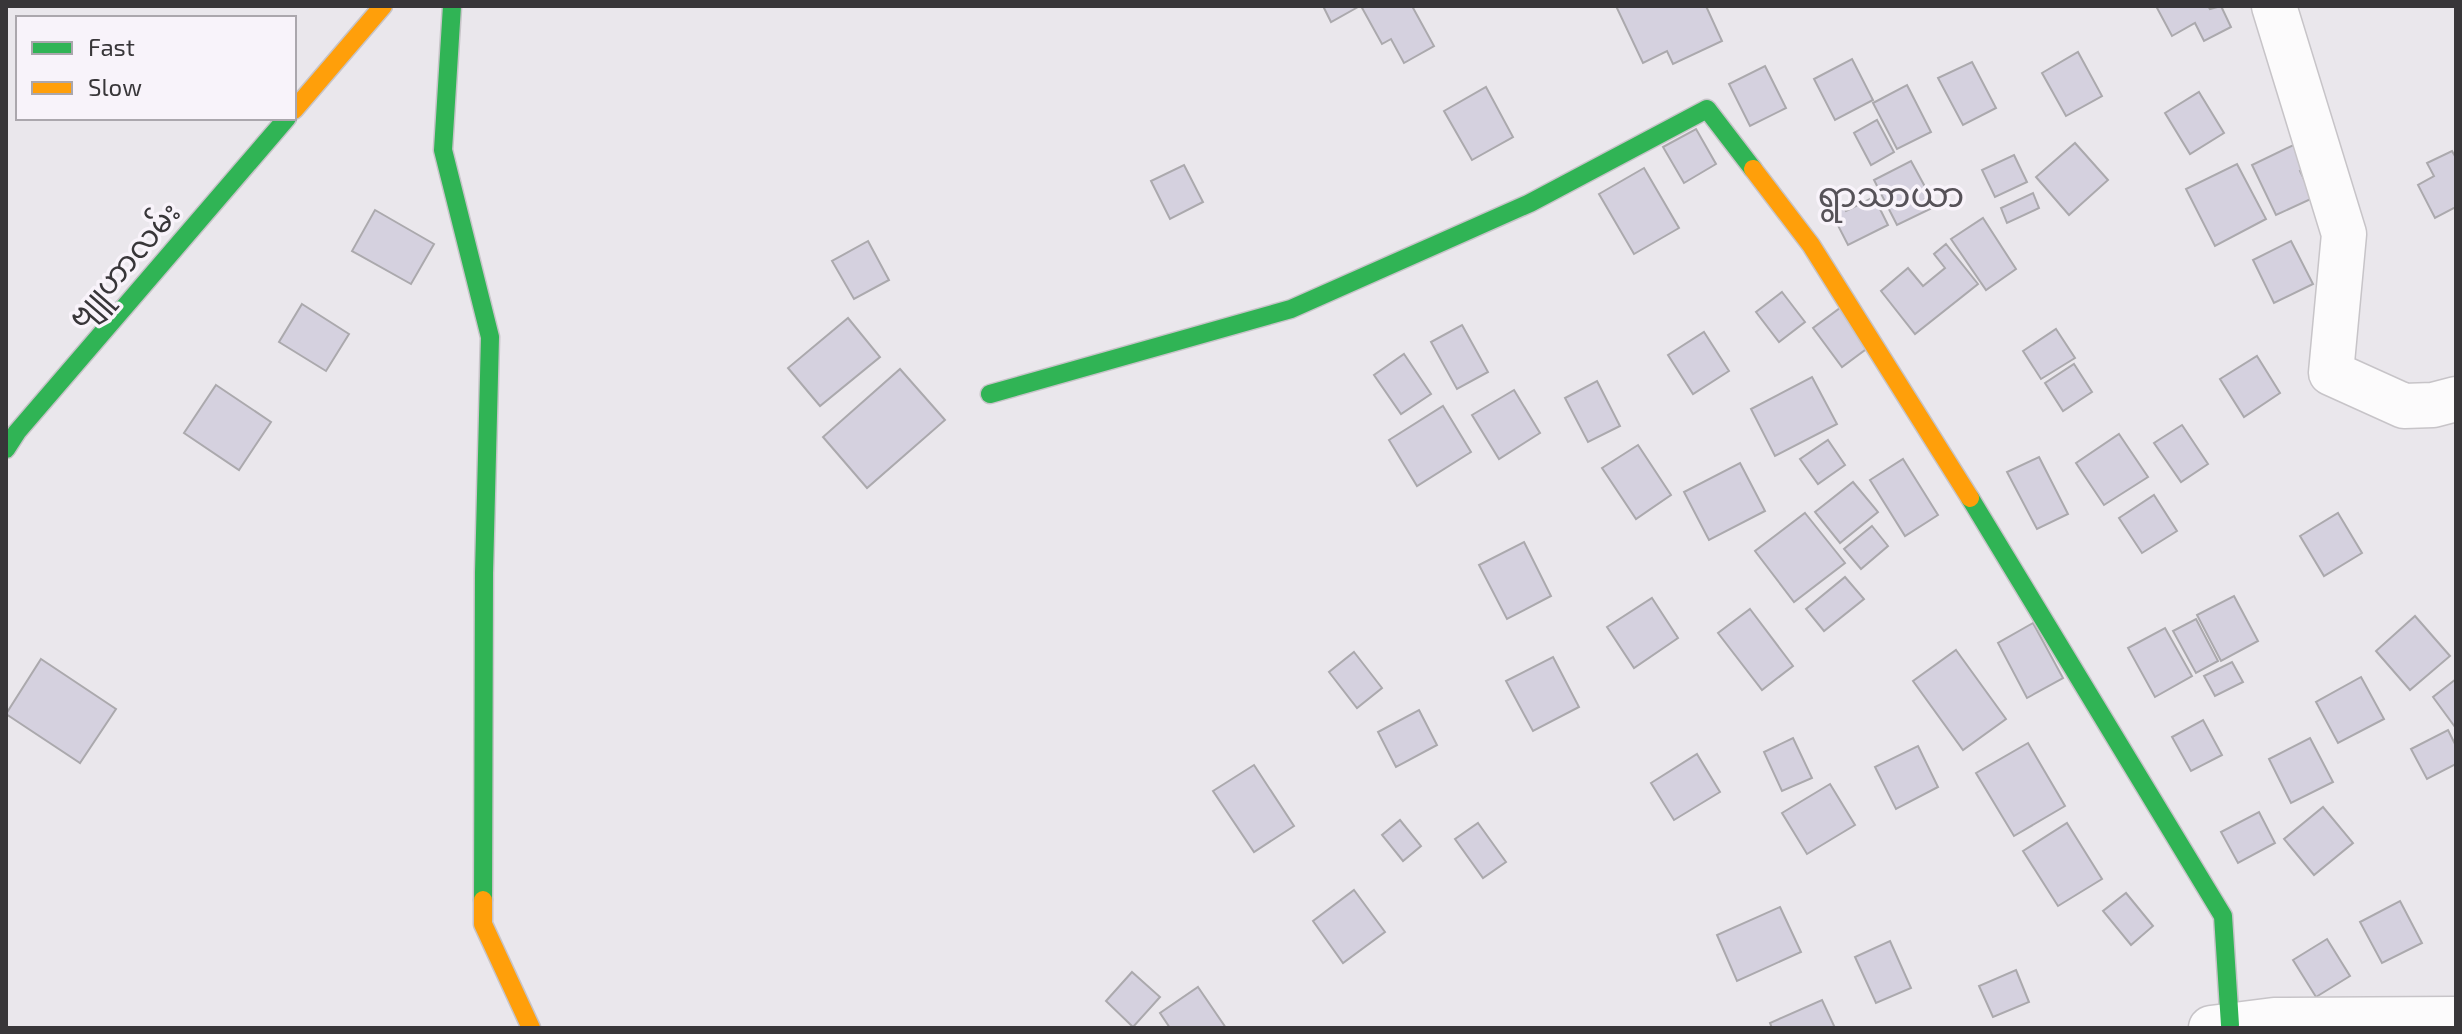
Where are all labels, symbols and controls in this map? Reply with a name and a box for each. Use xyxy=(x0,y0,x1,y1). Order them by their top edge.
legend xyxy=(16,16,296,120)
text: Fast xyxy=(88,32,135,61)
text: Slow xyxy=(88,72,142,101)
district label: ရွာသာယာ xyxy=(1818,173,1964,223)
street label: ဗျူဟာလမ်း xyxy=(57,193,193,339)

